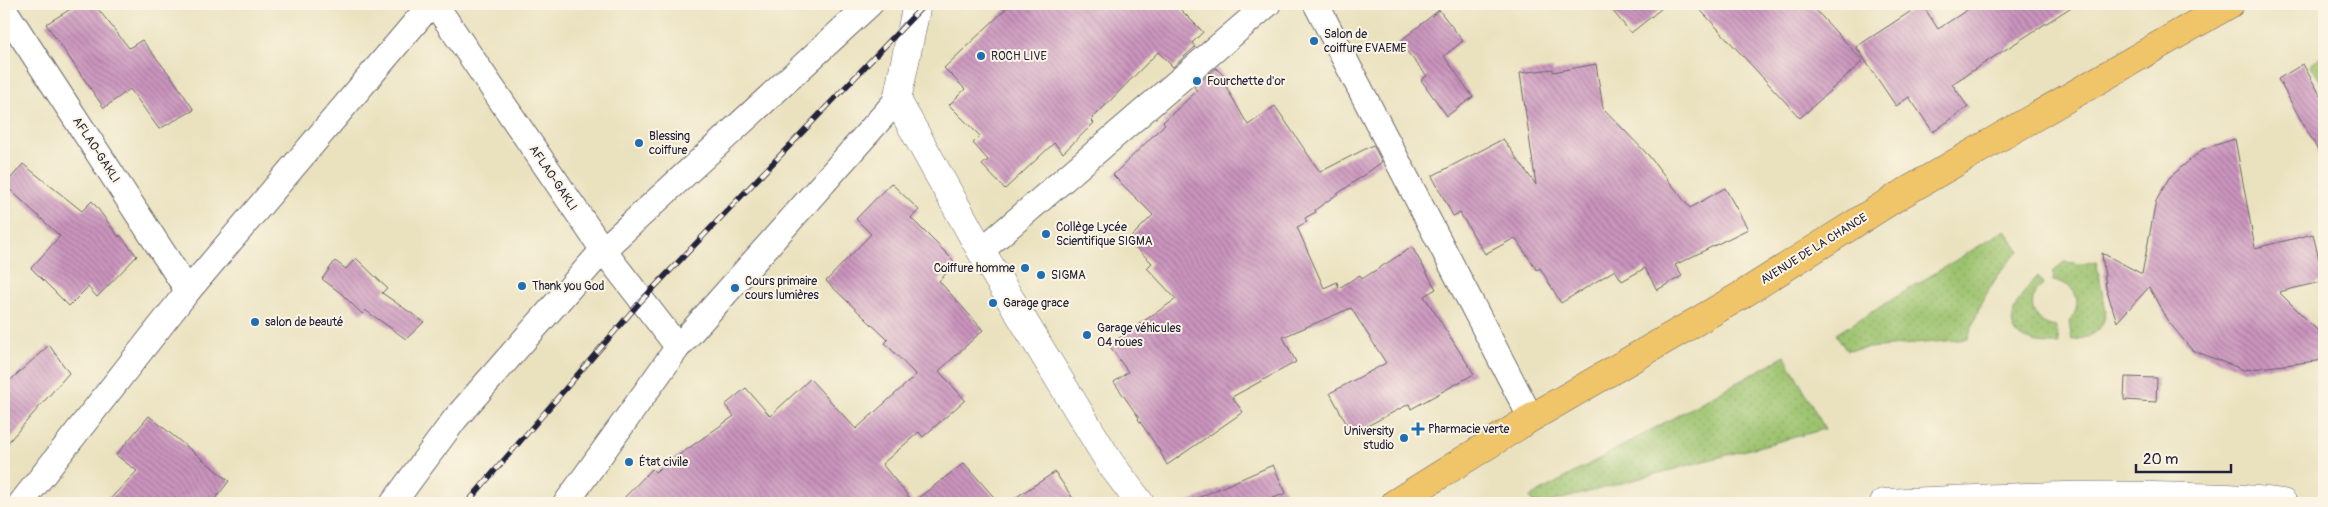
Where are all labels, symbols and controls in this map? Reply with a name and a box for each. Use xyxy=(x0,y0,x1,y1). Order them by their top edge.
place label: Salon de coiffure EVAEME xyxy=(1324,27,1407,56)
marker: Salon de coiffure EVAEME xyxy=(1308,35,1320,47)
place label: ROCH LIVE xyxy=(991,49,1047,64)
marker: ROCH LIVE xyxy=(975,50,987,62)
place label: Fourchette d'or xyxy=(1207,74,1286,89)
marker: Fourchette d'or xyxy=(1191,75,1203,87)
street label: AFLAO-GAKLI xyxy=(69,114,123,186)
place label: Blessing coiffure xyxy=(649,129,690,158)
marker: Blessing coiffure xyxy=(633,137,645,149)
street label: AFLAO-GAKLI xyxy=(526,143,580,213)
street label: AVENUE DE LA CHANCE xyxy=(1758,210,1870,288)
place label: Collège Lycée Scientifique SIGMA xyxy=(1056,220,1153,249)
marker: Collège Lycée Scientifique SIGMA xyxy=(1040,228,1052,240)
place label: Coiffure homme xyxy=(934,261,1015,276)
marker: Coiffure homme xyxy=(1019,262,1031,274)
place label: SIGMA xyxy=(1051,268,1086,283)
marker: SIGMA xyxy=(1035,269,1047,281)
place label: Cours primaire cours lumières xyxy=(745,274,820,303)
place label: Thank you God xyxy=(532,279,605,294)
marker: Thank you God xyxy=(516,280,528,292)
marker: Cours primaire cours lumières xyxy=(729,282,741,294)
place label: Garage grace xyxy=(1003,296,1069,311)
marker: Garage grace xyxy=(987,297,999,309)
place label: salon de beauté xyxy=(265,315,343,330)
marker: salon de beauté xyxy=(249,316,261,328)
place label: Garage véhicules 04 roues xyxy=(1097,321,1182,350)
marker: Garage véhicules 04 roues xyxy=(1081,329,1093,341)
place label: Pharmacie verte xyxy=(1428,422,1510,437)
marker: Pharmacie verte xyxy=(1412,423,1424,435)
place label: University studio xyxy=(1344,424,1395,453)
marker: University studio xyxy=(1398,432,1410,444)
scale bar xyxy=(2136,442,2230,474)
text: 20 m xyxy=(2143,450,2178,469)
place label: État civile xyxy=(639,454,688,470)
marker: État civile xyxy=(623,456,635,468)

